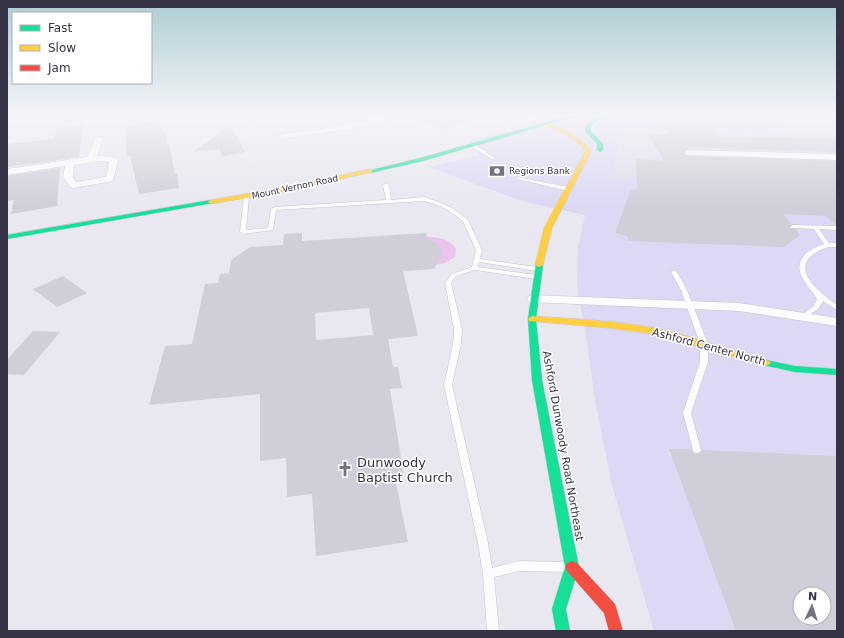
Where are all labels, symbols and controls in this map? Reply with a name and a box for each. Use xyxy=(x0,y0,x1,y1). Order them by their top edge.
legend xyxy=(12,12,152,84)
text: Fast xyxy=(48,21,72,35)
text: Slow xyxy=(48,41,76,55)
text: Jam xyxy=(47,61,71,75)
bank icon: Regions Bank xyxy=(488,162,506,180)
place label: Regions Bank xyxy=(509,166,571,176)
street label: Mount Vernon Road xyxy=(251,173,339,201)
street label: Ashford Center North xyxy=(651,326,767,368)
street label: Ashford Dunwoody Road Northeast xyxy=(540,350,586,543)
place label: Dunwoody Baptist Church xyxy=(357,455,453,485)
church icon: Dunwoody Baptist Church xyxy=(336,460,354,478)
north arrow xyxy=(792,586,832,626)
text: N xyxy=(808,590,818,603)

